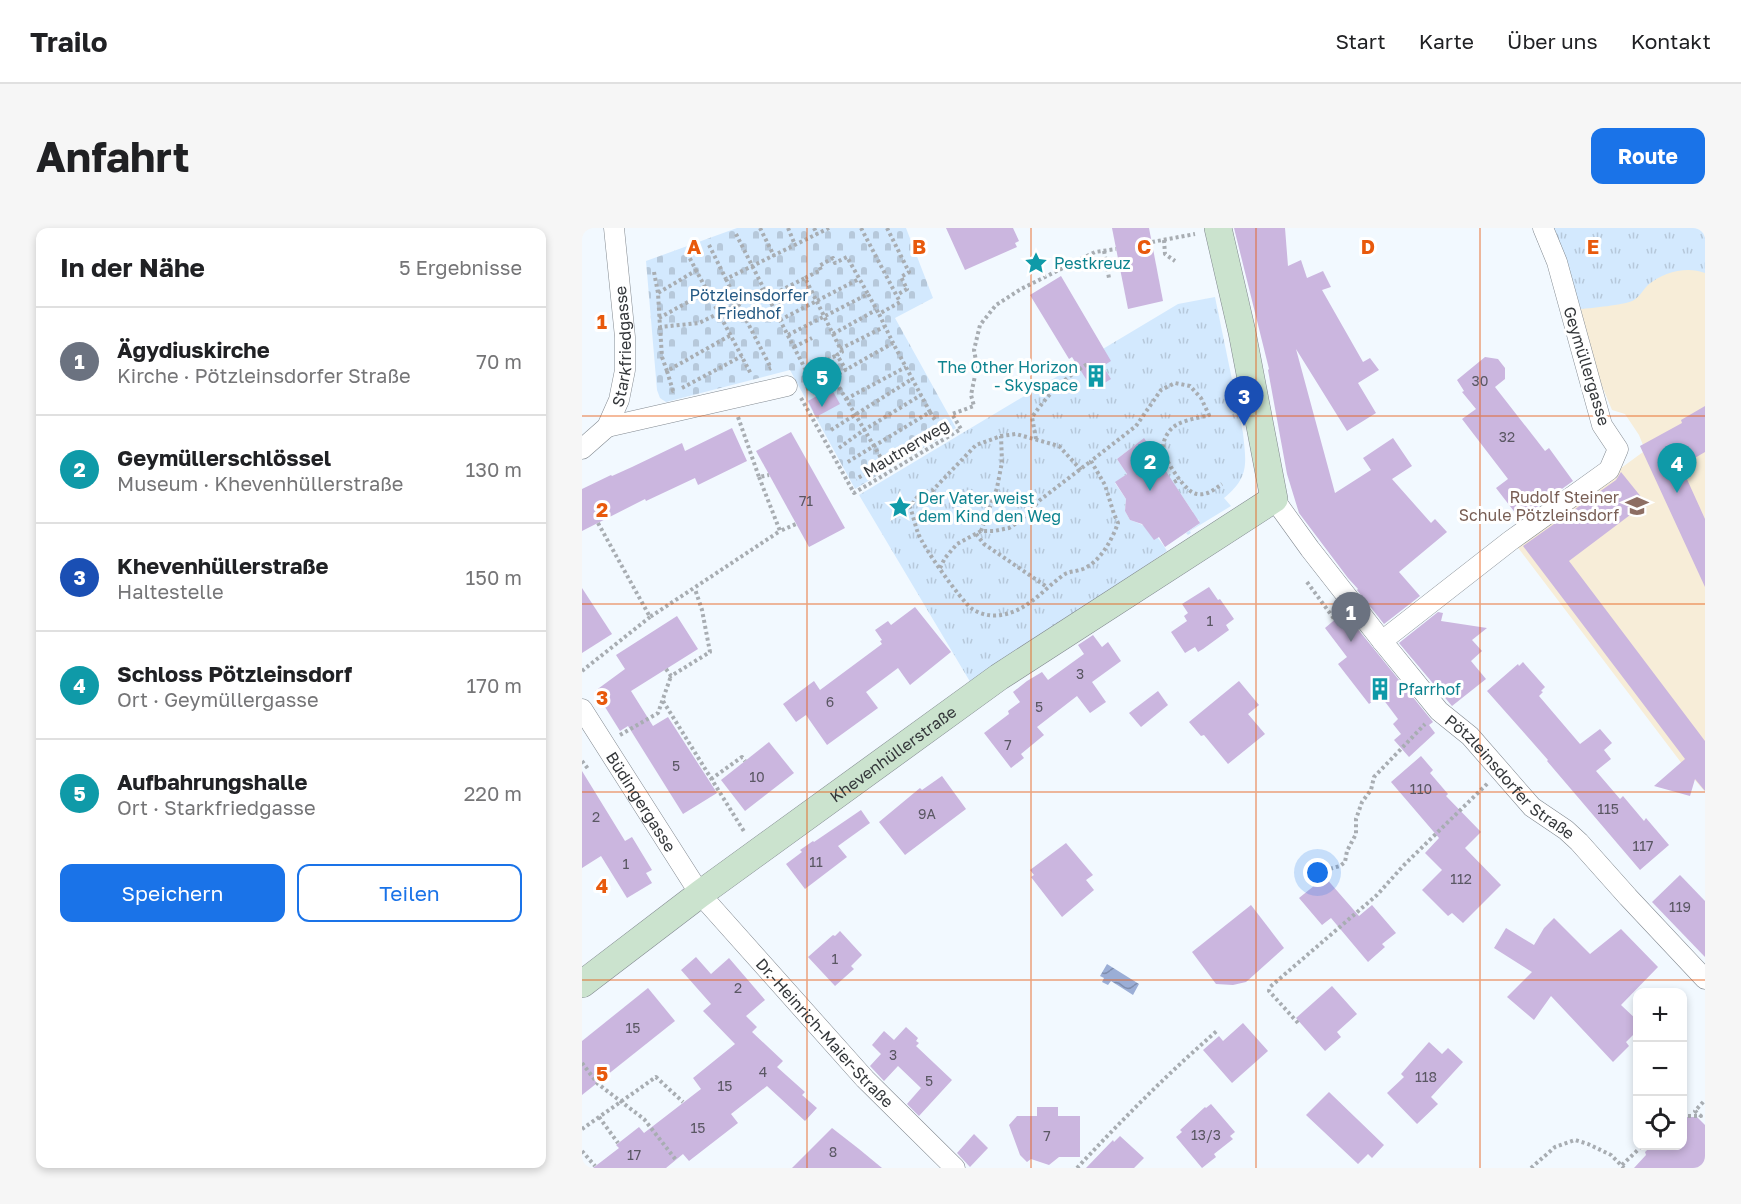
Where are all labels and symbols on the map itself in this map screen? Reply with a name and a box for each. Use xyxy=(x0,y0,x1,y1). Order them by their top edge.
text: A xyxy=(687,234,701,258)
text: B xyxy=(912,234,926,258)
text: C xyxy=(1137,234,1151,258)
text: D xyxy=(1361,234,1375,258)
text: E xyxy=(1587,234,1599,258)
place icon: Pestkreuz xyxy=(1023,250,1049,276)
place label: Pestkreuz xyxy=(1054,253,1131,273)
street label: Starkfriedgasse xyxy=(607,285,636,410)
park label: Pötzleinsdorfer Friedhof xyxy=(690,285,808,323)
street label: Geymüllergasse xyxy=(1559,304,1615,428)
text: 1 xyxy=(597,309,607,333)
place label: The Other Horizon - Skyspace xyxy=(937,357,1078,395)
pin: 5 xyxy=(802,358,842,407)
building icon: The Other Horizon - Skyspace xyxy=(1083,363,1109,389)
house number: 30 xyxy=(1472,372,1488,389)
pin: 3 xyxy=(1224,376,1264,426)
street label: Mautnerweg xyxy=(859,415,953,481)
house number: 32 xyxy=(1499,428,1515,445)
pin: 2 xyxy=(1130,442,1170,491)
pin: 4 xyxy=(1658,444,1696,493)
place label: Rudolf Steiner Schule Pötzleinsdorf xyxy=(1459,487,1619,525)
place label: Der Vater weist dem Kind den Weg xyxy=(918,488,1061,526)
house number: 71 xyxy=(799,492,813,509)
school or university icon: Rudolf Steiner Schule Pötzleinsdorf xyxy=(1624,493,1650,519)
place icon: Der Vater weist dem Kind den Weg xyxy=(887,494,913,520)
text: 2 xyxy=(596,497,608,521)
pin: 1 xyxy=(1332,592,1370,642)
house number: 1 xyxy=(1207,612,1214,629)
house number: 3 xyxy=(1076,665,1084,682)
building icon: Pfarrhof xyxy=(1367,676,1393,702)
place label: Pfarrhof xyxy=(1398,679,1461,699)
text: 3 xyxy=(596,685,608,709)
house number: 6 xyxy=(826,693,834,710)
house number: 5 xyxy=(1035,698,1043,715)
street label: Khevenhüllerstraße xyxy=(826,701,960,806)
street label: Pötzleinsdorfer Straße xyxy=(1441,710,1579,843)
house number: 7 xyxy=(1004,736,1012,753)
street label: Büdingergasse xyxy=(602,748,680,855)
house number: 5 xyxy=(672,757,680,774)
house number: 10 xyxy=(749,768,765,785)
house number: 110 xyxy=(1410,780,1432,797)
house number: 115 xyxy=(1597,800,1619,817)
house number: 9A xyxy=(918,805,937,822)
house number: 2 xyxy=(592,808,600,825)
house number: 117 xyxy=(1633,837,1654,854)
house number: 11 xyxy=(809,853,823,870)
house number: 1 xyxy=(623,855,630,872)
your location xyxy=(1303,858,1332,887)
house number: 112 xyxy=(1450,870,1472,887)
text: 4 xyxy=(596,873,608,897)
house number: 119 xyxy=(1669,898,1691,915)
house number: 1 xyxy=(832,950,839,967)
street label: Dr.-Heinrich-Maier-Straße xyxy=(752,954,898,1112)
house number: 2 xyxy=(734,979,742,996)
house number: 15 xyxy=(626,1019,640,1036)
house number: 3 xyxy=(889,1046,897,1063)
text: 5 xyxy=(596,1061,608,1085)
house number: 4 xyxy=(759,1063,767,1080)
house number: 118 xyxy=(1415,1068,1437,1085)
house number: 5 xyxy=(925,1072,933,1089)
house number: 15 xyxy=(718,1077,732,1094)
house number: 15 xyxy=(691,1119,705,1136)
house number: 13/3 xyxy=(1191,1126,1221,1143)
house number: 7 xyxy=(1043,1127,1051,1144)
house number: 8 xyxy=(829,1143,837,1160)
house number: 17 xyxy=(627,1146,641,1163)

